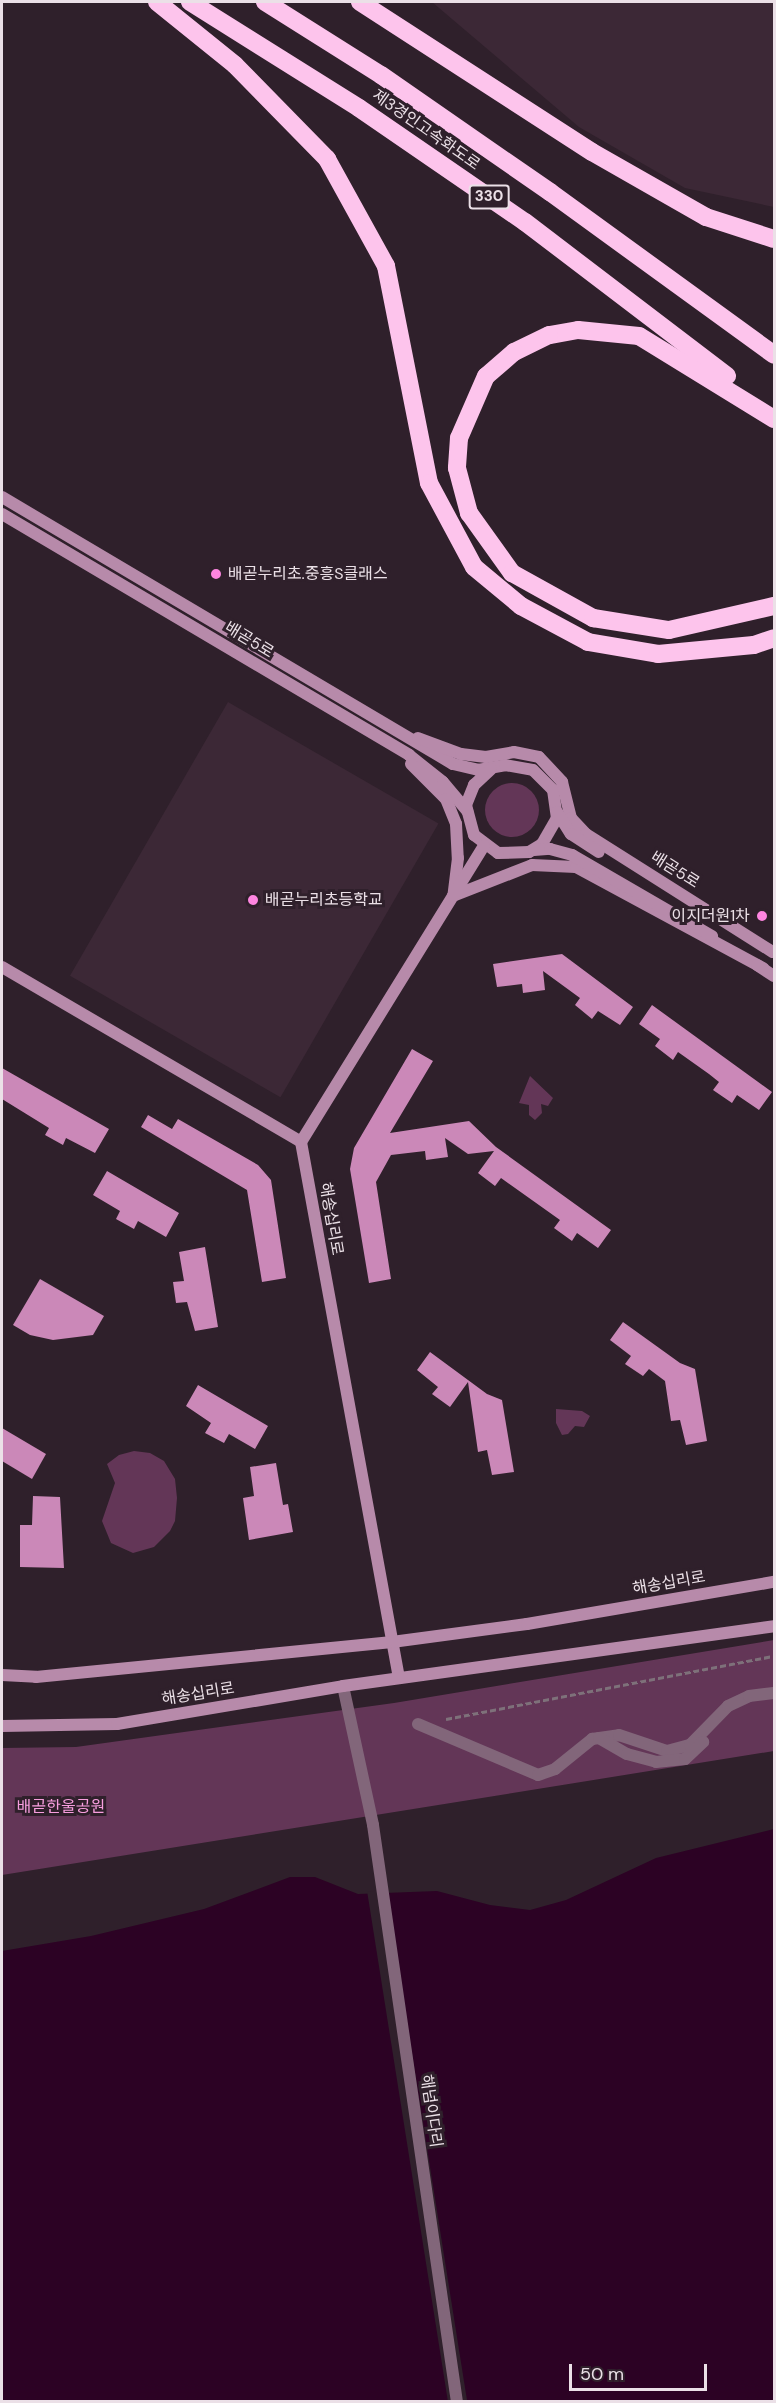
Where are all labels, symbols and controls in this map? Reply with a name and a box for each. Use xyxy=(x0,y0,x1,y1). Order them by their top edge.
street label: 제3경인고속화도로 xyxy=(368,86,484,174)
road number: 330 xyxy=(468,185,510,209)
place label: 배곧누리초.중흥S클래스 xyxy=(228,564,388,584)
marker: 배곧누리초.중흥S클래스 xyxy=(209,567,223,581)
street label: 배곧5로 xyxy=(221,618,277,662)
street label: 배곧5로 xyxy=(647,848,703,892)
place label: 배곧누리초등학교 xyxy=(265,890,383,910)
marker: 배곧누리초등학교 xyxy=(246,893,260,907)
place label: 이지더원1차 xyxy=(671,906,750,926)
marker: 이지더원1차 xyxy=(755,909,769,923)
street label: 해송십리로 xyxy=(315,1181,347,1257)
street label: 해송십리로 xyxy=(631,1567,707,1599)
street label: 해송십리로 xyxy=(160,1679,236,1709)
park label: 배곧한울공원 xyxy=(17,1797,105,1817)
street label: 해넘이다리 xyxy=(416,2073,446,2149)
scale bar xyxy=(572,2352,710,2390)
text: 50 m xyxy=(580,2362,624,2386)

